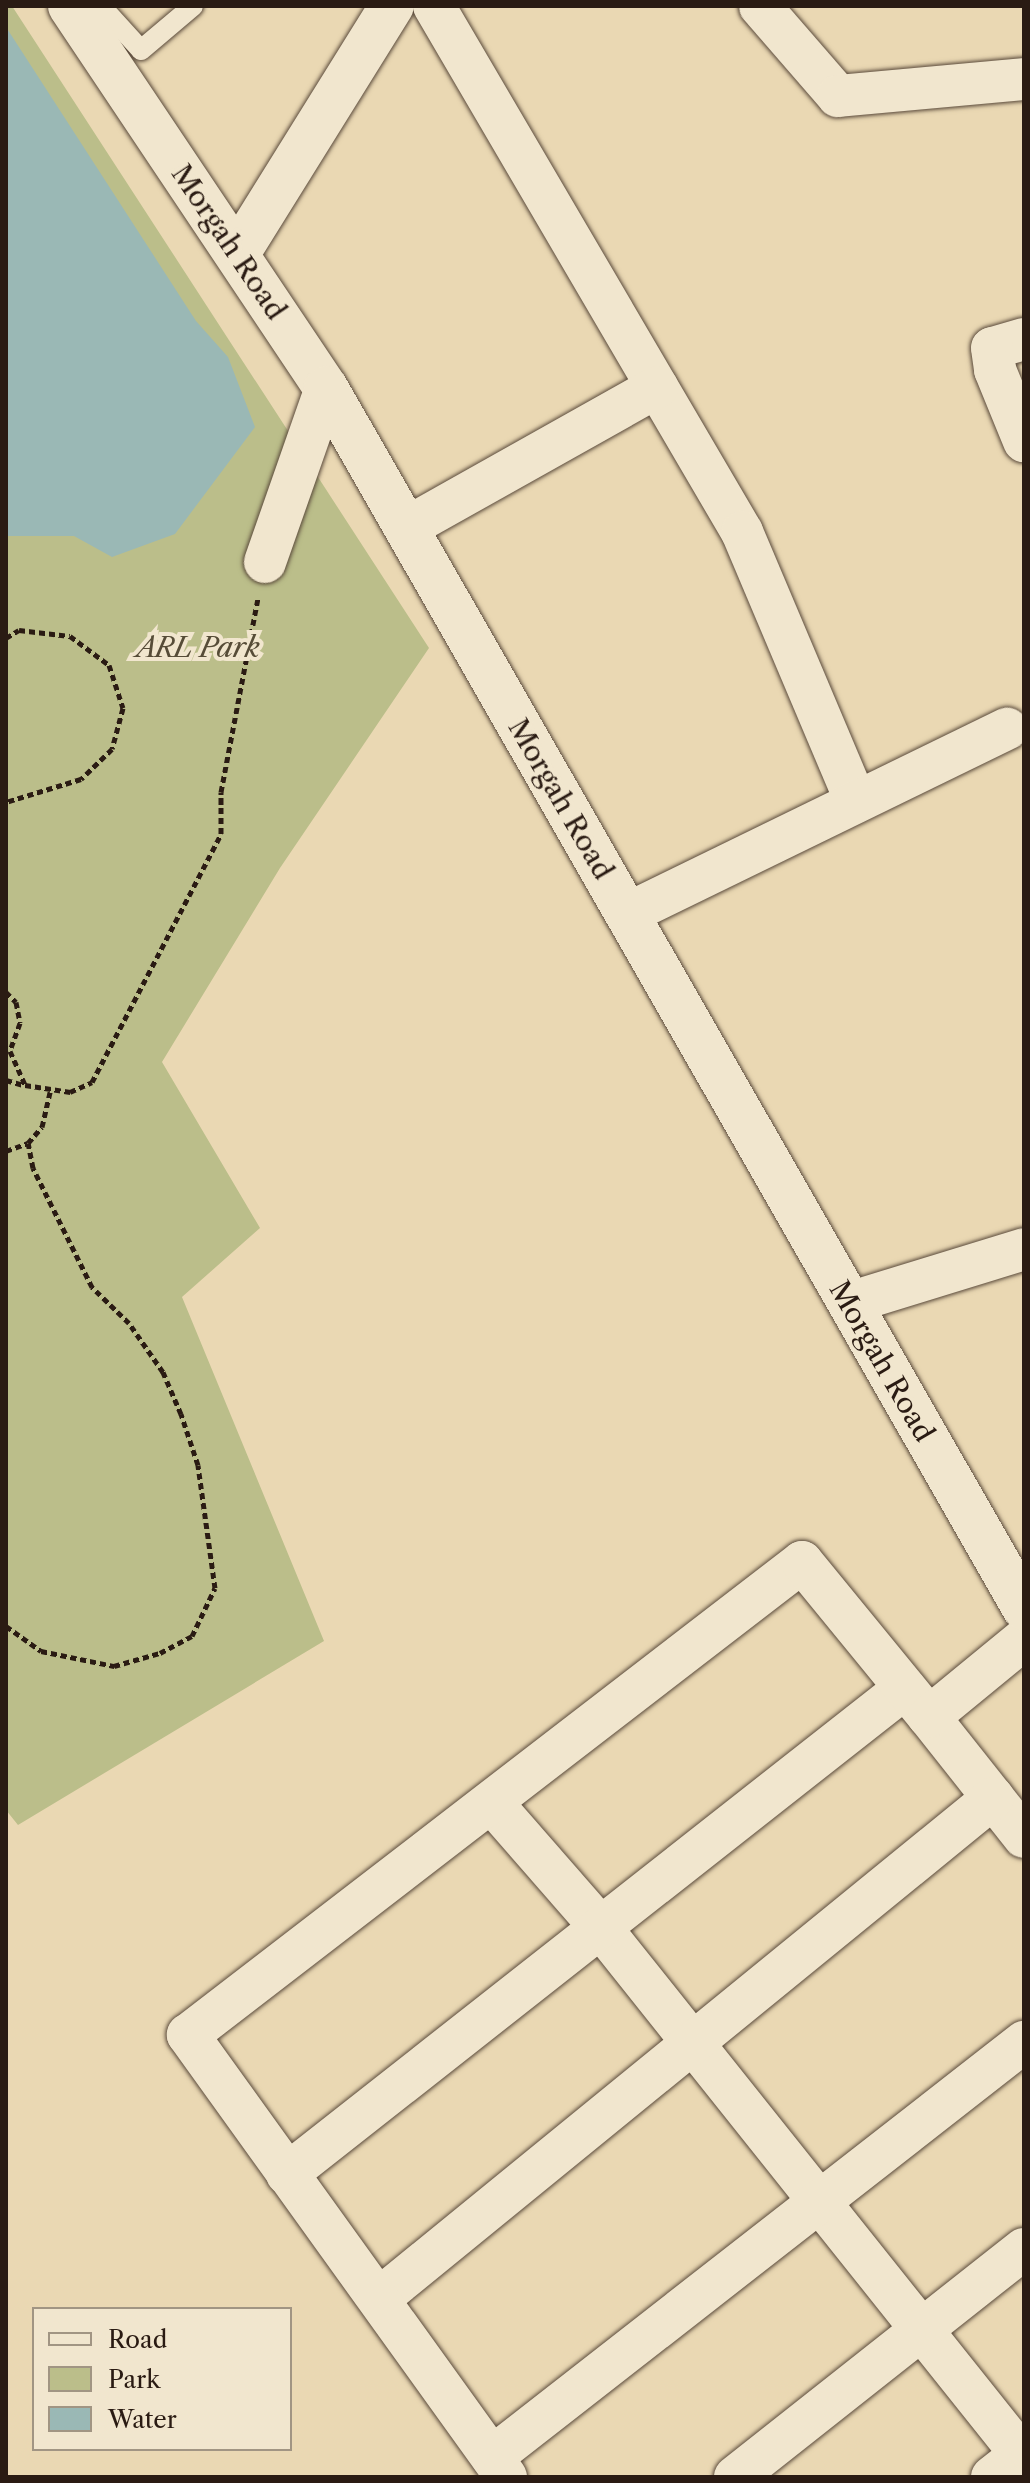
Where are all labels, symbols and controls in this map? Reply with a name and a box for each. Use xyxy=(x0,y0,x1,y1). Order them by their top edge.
street label: Morgah Road xyxy=(165,158,293,326)
park label: ARL Park xyxy=(136,630,260,664)
street label: Morgah Road xyxy=(501,713,621,885)
street label: Morgah Road xyxy=(822,1275,942,1447)
legend xyxy=(32,2307,292,2451)
text: Road xyxy=(108,2325,167,2354)
text: Park xyxy=(108,2365,160,2394)
text: Water xyxy=(108,2405,177,2434)

